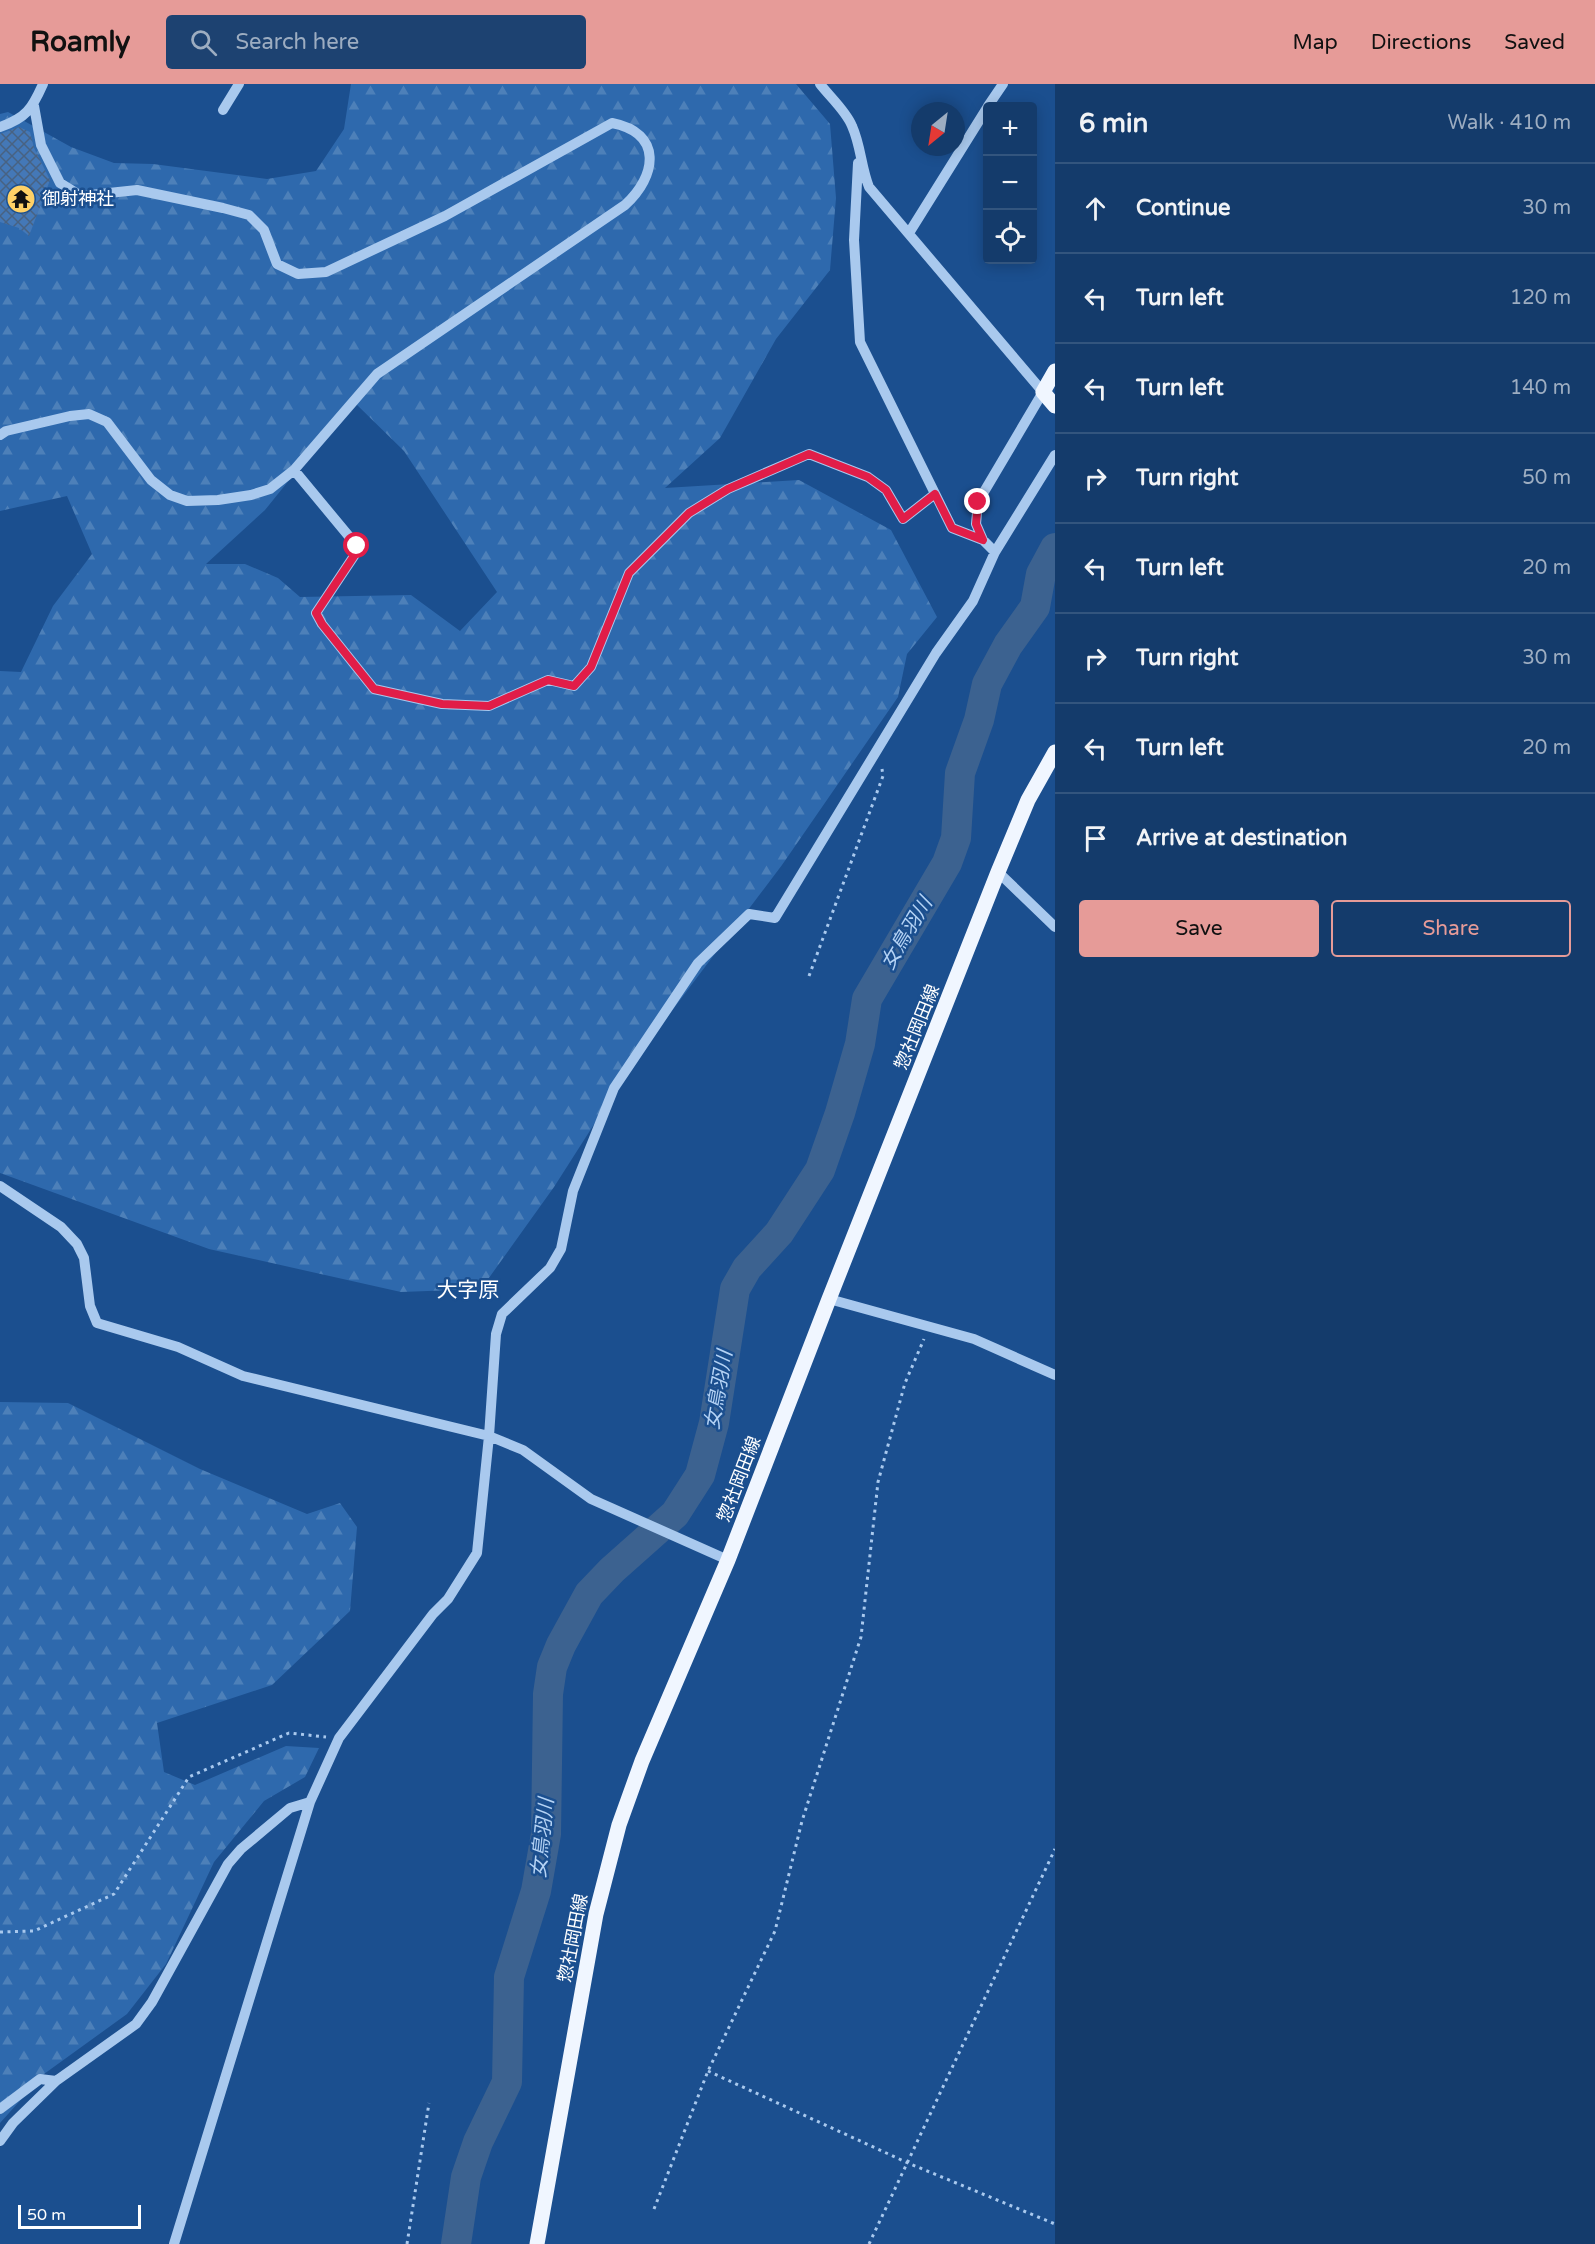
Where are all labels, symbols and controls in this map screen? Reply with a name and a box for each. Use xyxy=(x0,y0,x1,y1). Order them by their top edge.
search box xyxy=(166,15,586,69)
text: Roamly xyxy=(30,25,130,59)
icon: search xyxy=(187,26,220,59)
text: Search here xyxy=(235,29,359,55)
text: Map xyxy=(1292,30,1338,55)
text: Directions xyxy=(1371,30,1471,55)
text: Saved xyxy=(1504,30,1565,55)
north arrow xyxy=(911,102,965,156)
map controls xyxy=(983,102,1037,264)
button: + xyxy=(983,102,1037,156)
text: 6 min xyxy=(1079,108,1148,139)
text: Walk · 410 m xyxy=(1448,111,1571,135)
button: − xyxy=(983,156,1037,210)
temple icon: 御射神社 xyxy=(5,183,37,215)
place label: 御射神社 xyxy=(42,188,114,210)
icon: ahead xyxy=(1079,192,1112,225)
text: Continue xyxy=(1136,195,1231,221)
text: 30 m xyxy=(1522,196,1571,220)
button: locate xyxy=(983,210,1037,264)
icon: left xyxy=(1079,282,1112,315)
text: Turn left xyxy=(1136,285,1224,311)
text: 120 m xyxy=(1510,286,1571,310)
icon: left xyxy=(1079,372,1112,405)
text: Turn left xyxy=(1136,375,1224,401)
text: 140 m xyxy=(1510,376,1571,400)
icon: right xyxy=(1079,462,1112,495)
text: Turn right xyxy=(1136,465,1238,491)
text: 50 m xyxy=(1522,466,1571,490)
route end xyxy=(964,488,990,514)
route start xyxy=(343,532,369,558)
icon: left xyxy=(1079,552,1112,585)
text: Turn left xyxy=(1136,555,1224,581)
text: 20 m xyxy=(1522,556,1571,580)
icon: right xyxy=(1079,642,1112,675)
text: Turn right xyxy=(1136,645,1238,671)
text: 30 m xyxy=(1522,646,1571,670)
icon: left xyxy=(1079,732,1112,765)
text: Turn left xyxy=(1136,735,1224,761)
text: 20 m xyxy=(1522,736,1571,760)
icon: arrive xyxy=(1079,822,1112,855)
text: Arrive at destination xyxy=(1136,825,1347,851)
water label: 女鳥羽川 xyxy=(876,891,939,974)
button: Save xyxy=(1079,900,1319,957)
button: Share xyxy=(1331,900,1571,957)
street label: 惣社岡田線 xyxy=(890,981,944,1073)
district label: 大字原 xyxy=(437,1278,500,1303)
water label: 女鳥羽川 xyxy=(700,1347,738,1432)
street label: 惣社岡田線 xyxy=(713,1433,765,1525)
water label: 女鳥羽川 xyxy=(527,1795,559,1879)
street label: 惣社岡田線 xyxy=(554,1892,592,1984)
scale bar xyxy=(18,2202,141,2230)
text: 50 m xyxy=(27,2205,66,2225)

